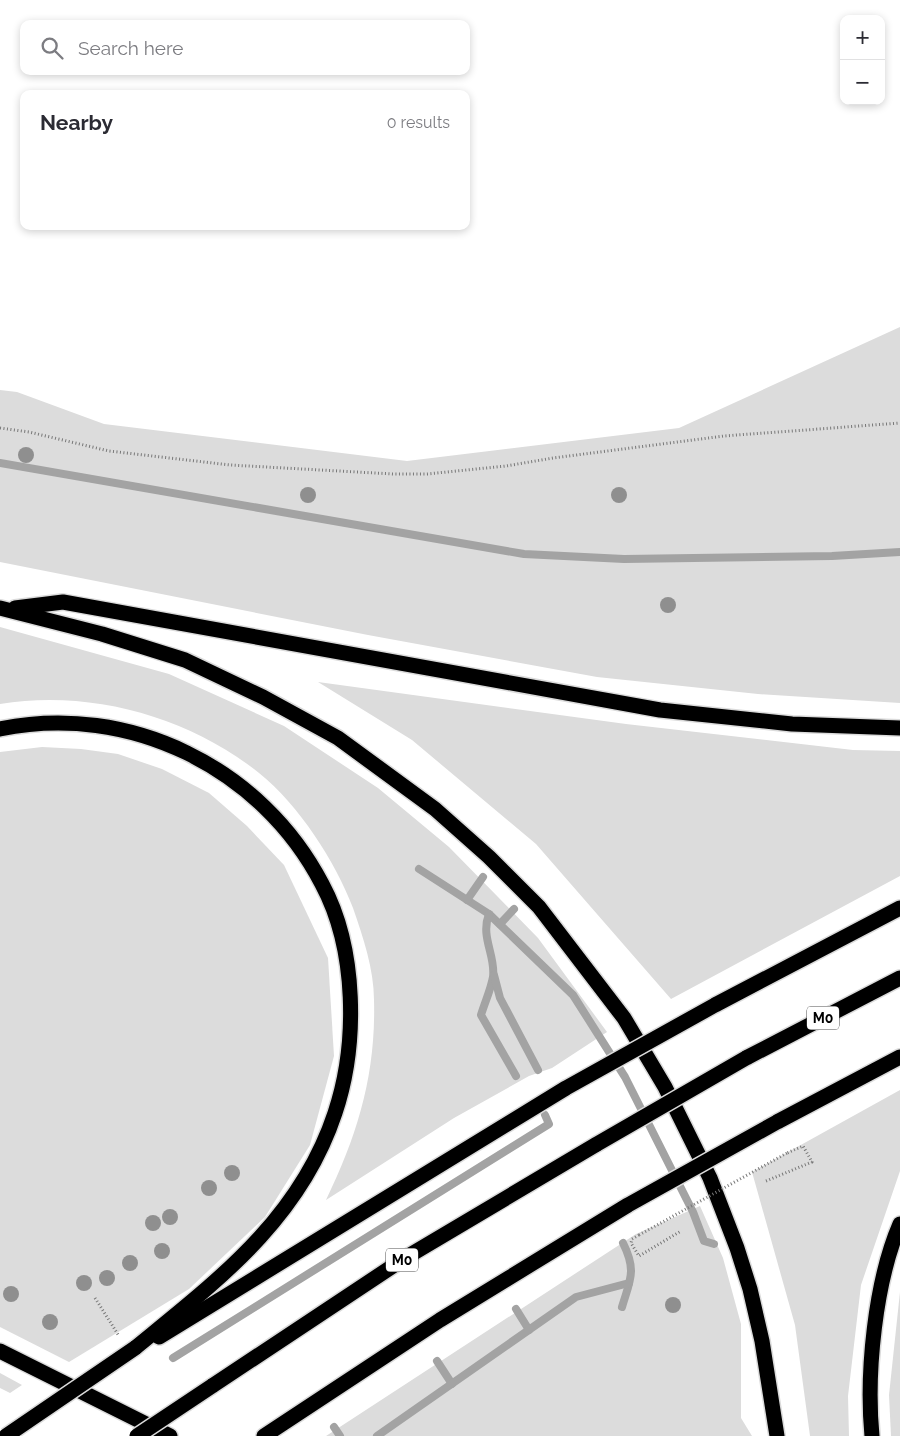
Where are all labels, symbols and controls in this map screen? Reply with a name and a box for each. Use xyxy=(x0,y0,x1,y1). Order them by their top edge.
map controls xyxy=(840,15,885,105)
button: + xyxy=(840,15,885,60)
search box xyxy=(20,20,470,75)
icon: search xyxy=(38,34,66,62)
text: Search here xyxy=(78,37,184,59)
button: − xyxy=(840,60,885,105)
text: Nearby xyxy=(40,110,113,135)
text: 0 results xyxy=(387,113,450,132)
road number: M0 xyxy=(807,1006,839,1030)
road number: M0 xyxy=(386,1248,418,1272)

